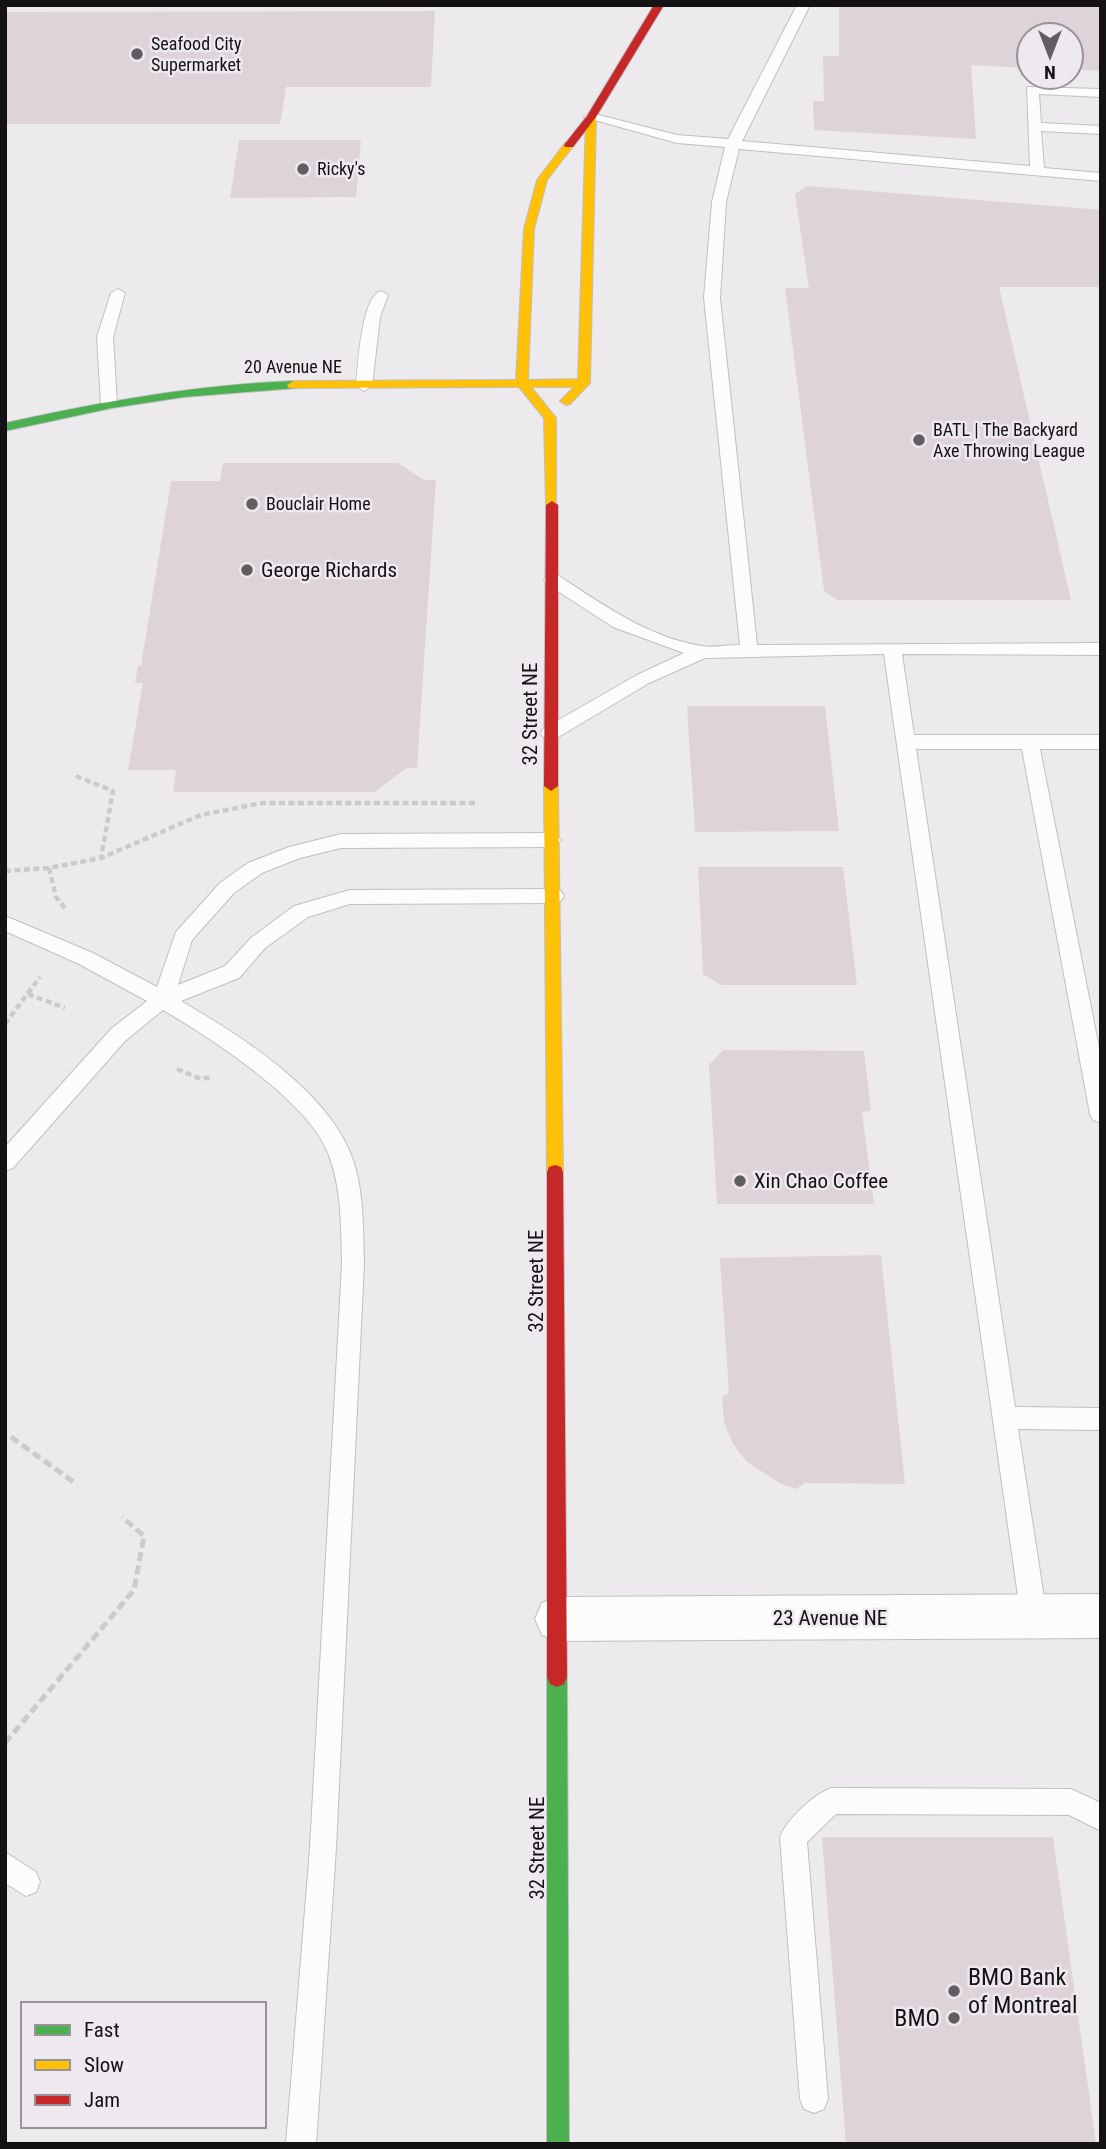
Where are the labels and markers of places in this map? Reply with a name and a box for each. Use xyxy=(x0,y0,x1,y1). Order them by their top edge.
place label: Seafood City Supermarket xyxy=(151,33,242,75)
marker: Seafood City Supermarket xyxy=(129,46,145,62)
place label: Ricky's xyxy=(317,158,365,179)
marker: Ricky's xyxy=(295,161,311,177)
place label: BATL | The Backyard Axe Throwing League xyxy=(933,419,1085,461)
marker: BATL | The Backyard Axe Throwing League xyxy=(911,432,927,448)
place label: Bouclair Home xyxy=(266,493,371,514)
marker: Bouclair Home xyxy=(244,496,260,512)
place label: George Richards xyxy=(261,558,397,582)
marker: George Richards xyxy=(239,562,255,578)
place label: Xin Chao Coffee xyxy=(754,1169,888,1193)
marker: Xin Chao Coffee xyxy=(732,1173,748,1189)
place label: BMO Bank of Montreal xyxy=(968,1963,1077,2019)
marker: BMO Bank of Montreal xyxy=(946,1983,962,1999)
place label: BMO xyxy=(894,2004,940,2032)
marker: BMO xyxy=(946,2010,962,2026)

